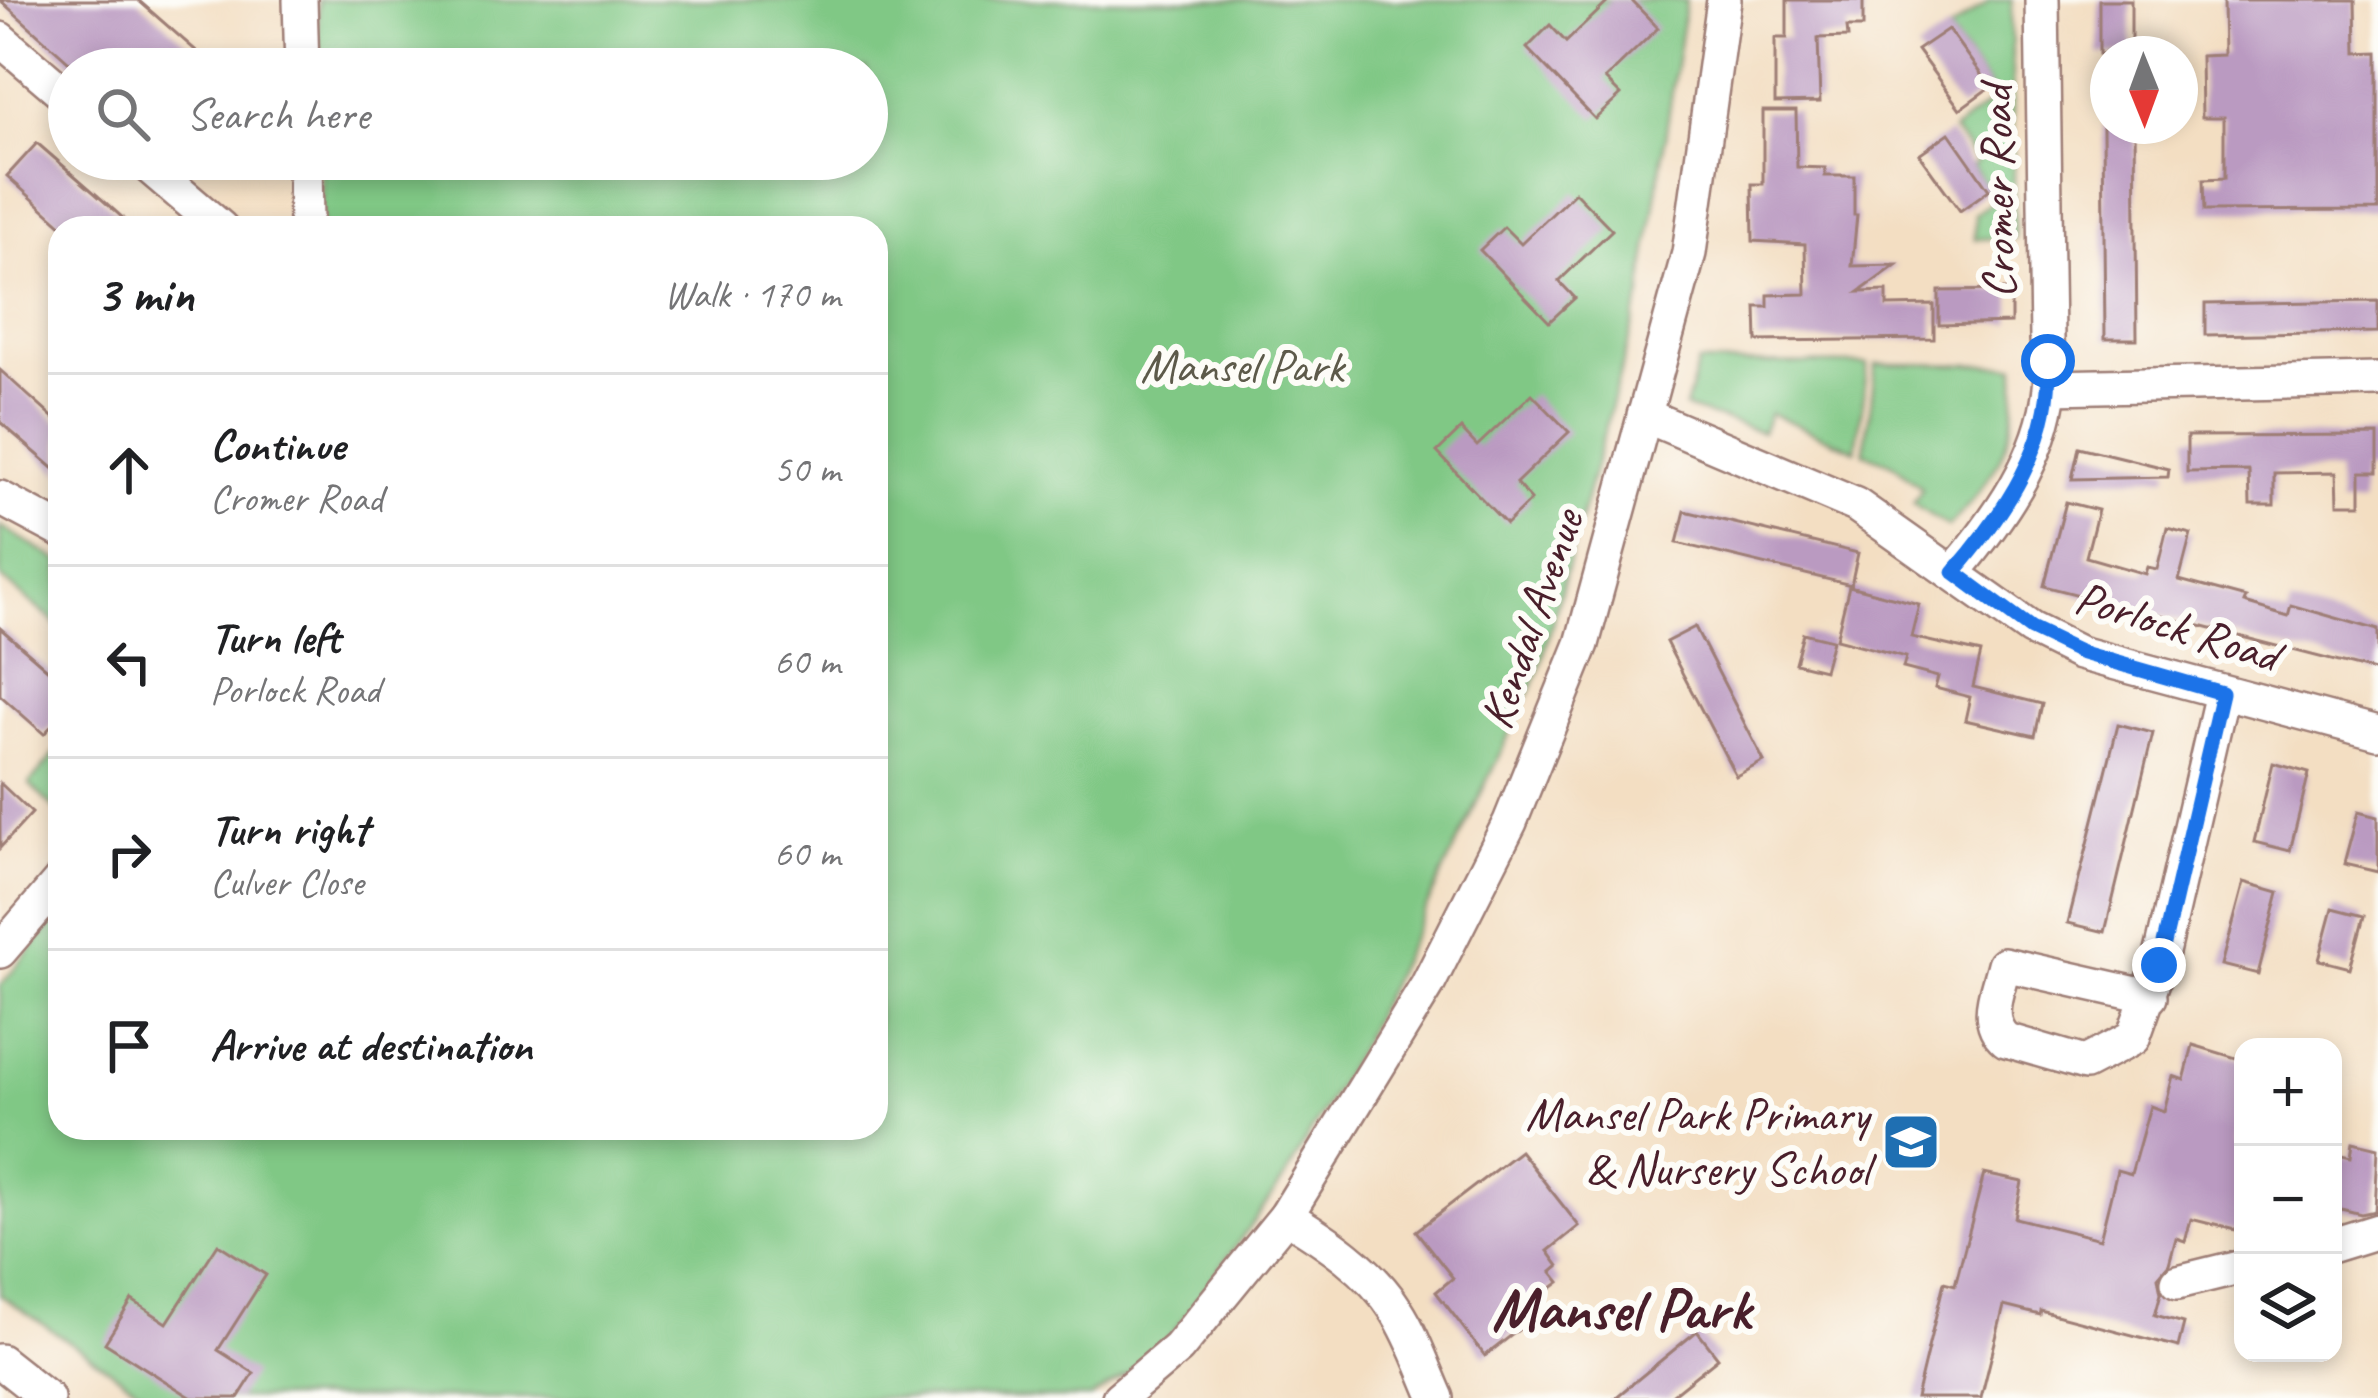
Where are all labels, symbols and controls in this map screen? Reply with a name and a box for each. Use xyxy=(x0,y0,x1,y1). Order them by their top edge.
north arrow xyxy=(2090,36,2198,144)
search box xyxy=(48,48,888,180)
street label: Cromer Road xyxy=(1965,78,2029,299)
icon: search xyxy=(90,81,156,147)
text: Search here xyxy=(186,86,369,143)
text: 3 min xyxy=(96,262,194,326)
text: Walk · 170 m xyxy=(664,270,840,319)
route start xyxy=(2021,334,2075,388)
park label: Mansel Park xyxy=(1140,336,1347,396)
text: Continue xyxy=(210,417,344,474)
icon: ahead xyxy=(96,437,162,503)
text: 50 m xyxy=(774,445,840,494)
text: Cromer Road xyxy=(210,474,383,523)
street label: Kendal Avenue xyxy=(1466,499,1597,736)
street label: Porlock Road xyxy=(2068,567,2293,687)
text: Turn left xyxy=(210,609,340,666)
icon: left xyxy=(96,629,162,695)
text: 60 m xyxy=(774,637,840,686)
text: Porlock Road xyxy=(210,666,380,715)
text: Turn right xyxy=(210,801,368,858)
icon: right xyxy=(96,821,162,887)
text: 60 m xyxy=(774,829,840,878)
text: Culver Close xyxy=(210,858,363,907)
route end xyxy=(2132,938,2186,992)
icon: arrive xyxy=(96,1013,162,1079)
text: Arrive at destination xyxy=(210,1017,532,1074)
map controls xyxy=(2234,1038,2342,1362)
button: + xyxy=(2234,1038,2342,1146)
place label: Mansel Park Primary & Nursery School xyxy=(1526,1084,1877,1199)
school or university icon: Mansel Park Primary & Nursery School xyxy=(1880,1111,1942,1173)
button: − xyxy=(2234,1146,2342,1254)
button: layers xyxy=(2234,1254,2342,1362)
district label: Mansel Park xyxy=(1491,1271,1755,1347)

